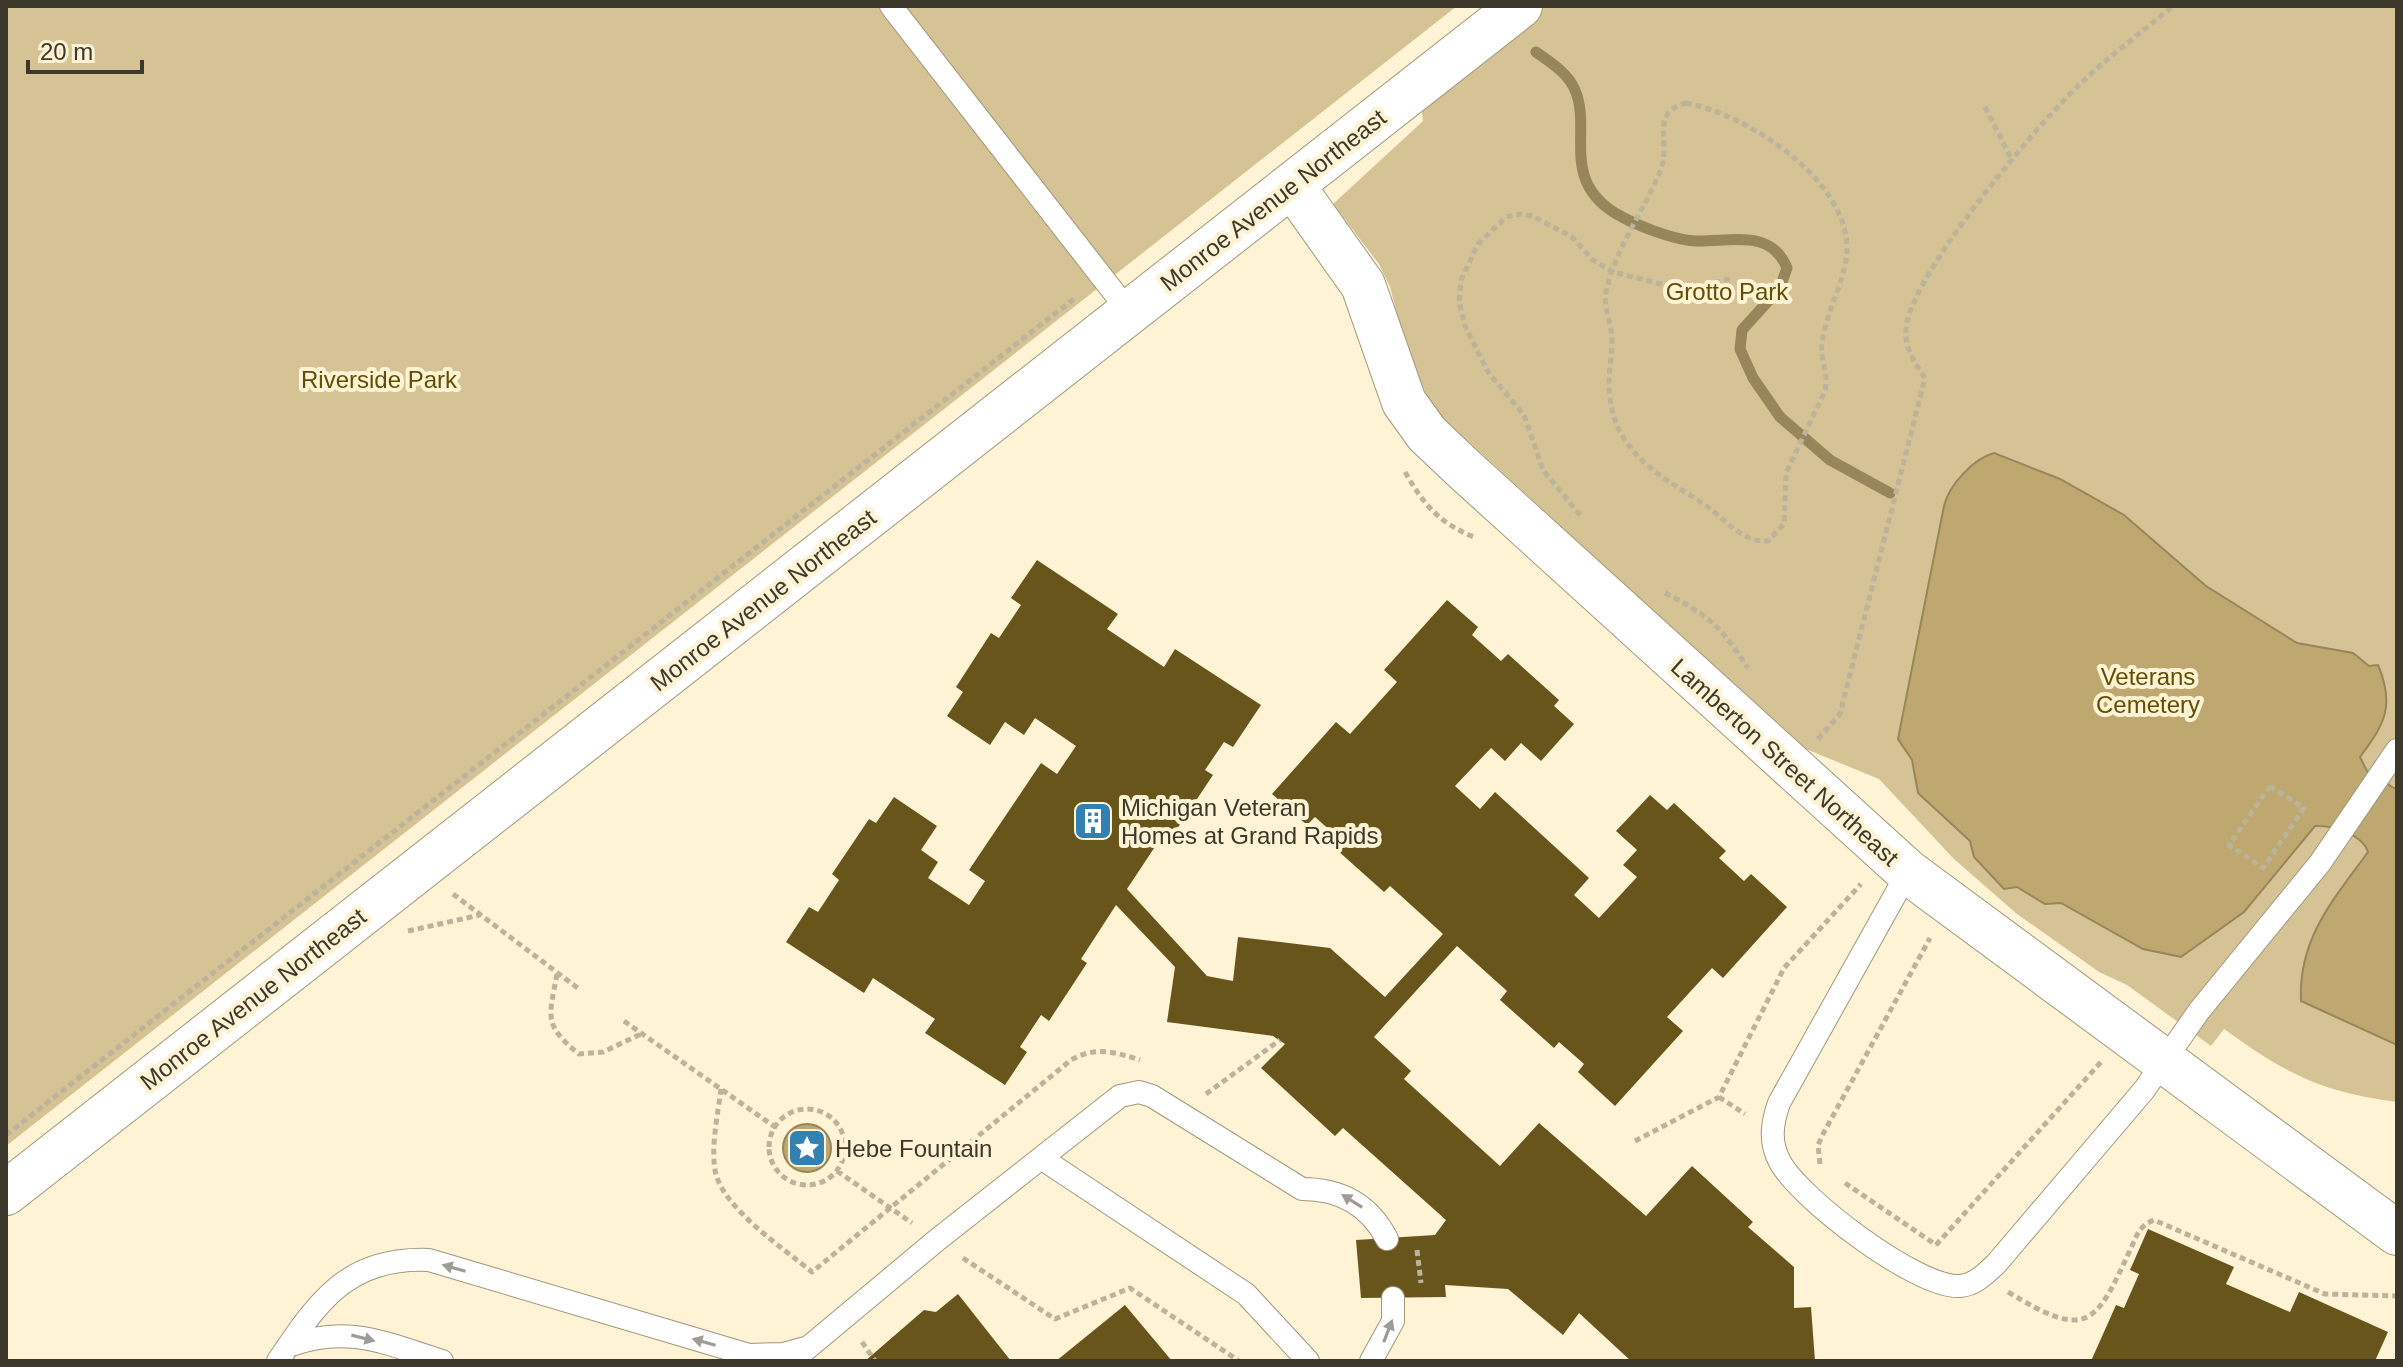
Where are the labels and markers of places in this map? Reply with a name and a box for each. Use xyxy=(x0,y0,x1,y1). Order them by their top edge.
place label: Michigan Veteran Homes at Grand Rapids xyxy=(1121,794,1378,849)
building icon: Michigan Veteran Homes at Grand Rapids xyxy=(1072,800,1114,842)
place icon: Hebe Fountain xyxy=(786,1127,828,1169)
place label: Hebe Fountain xyxy=(835,1135,992,1162)

